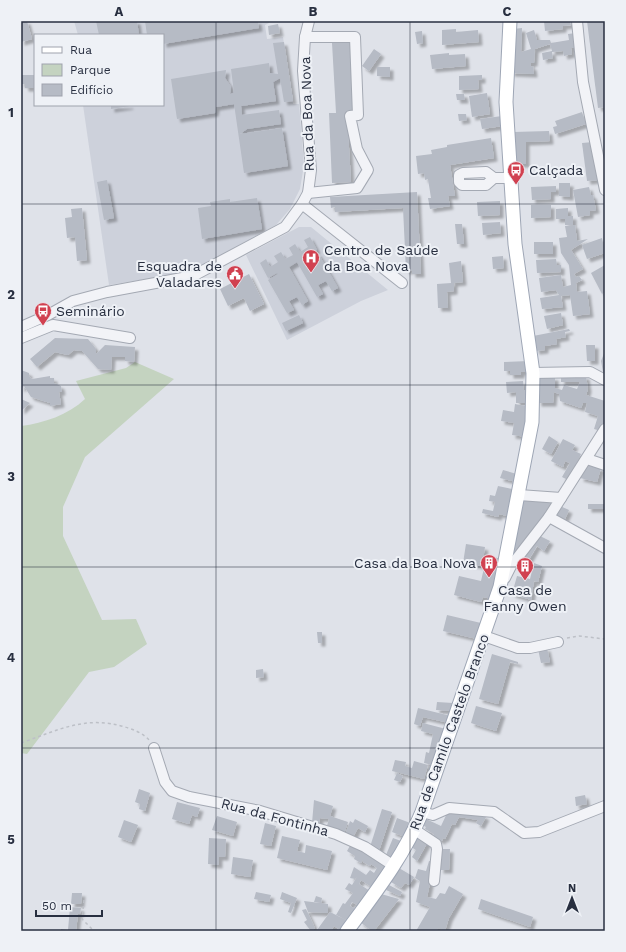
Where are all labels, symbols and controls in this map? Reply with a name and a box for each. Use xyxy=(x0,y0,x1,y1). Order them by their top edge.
text: A xyxy=(115,4,124,19)
text: B xyxy=(309,4,318,19)
text: C xyxy=(503,4,512,19)
legend xyxy=(34,34,164,106)
text: Rua xyxy=(70,43,92,57)
street label: Rua da Boa Nova xyxy=(297,56,317,172)
text: Parque xyxy=(70,63,111,77)
text: Edifício xyxy=(70,83,113,97)
text: 1 xyxy=(8,105,14,120)
bus stop icon: Calçada xyxy=(506,160,526,185)
place label: Calçada xyxy=(529,162,583,178)
place label: Centro de Saúde da Boa Nova xyxy=(324,242,439,274)
hospital icon: Centro de Saúde da Boa Nova xyxy=(301,248,321,273)
place label: Esquadra de Valadares xyxy=(137,258,222,290)
public building icon: Esquadra de Valadares xyxy=(225,264,245,289)
text: 2 xyxy=(7,287,15,302)
bus stop icon: Seminário xyxy=(33,301,53,326)
place label: Seminário xyxy=(56,303,125,319)
text: 3 xyxy=(7,469,15,484)
building icon: Casa da Boa Nova xyxy=(479,553,499,578)
place label: Casa da Boa Nova xyxy=(354,555,476,571)
building icon: Casa de Fanny Owen xyxy=(515,556,535,581)
place label: Casa de Fanny Owen xyxy=(483,582,567,614)
street label: Rua de Camilo Castelo Branco xyxy=(406,632,492,832)
text: 4 xyxy=(7,650,16,665)
street label: Rua da Fontinha xyxy=(219,795,331,839)
text: 5 xyxy=(7,832,15,847)
north arrow xyxy=(552,878,592,918)
text: N xyxy=(568,882,576,895)
scale bar xyxy=(36,892,102,918)
text: 50 m xyxy=(42,899,72,913)

